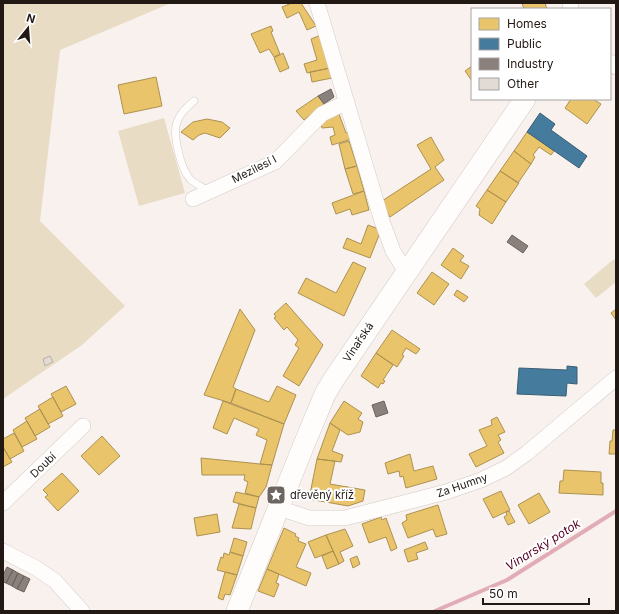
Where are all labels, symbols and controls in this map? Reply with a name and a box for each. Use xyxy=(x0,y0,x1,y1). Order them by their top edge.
north arrow xyxy=(8,8,48,48)
legend xyxy=(471,8,611,100)
text: N xyxy=(25,11,37,26)
text: Homes xyxy=(507,16,547,31)
text: Public xyxy=(507,36,542,51)
text: Industry xyxy=(507,56,554,71)
text: Other xyxy=(507,76,539,91)
street label: Mezilesí I xyxy=(229,152,279,186)
street label: Vinařská xyxy=(340,319,376,365)
street label: Doubí xyxy=(27,449,59,481)
street label: Za Humny xyxy=(435,470,489,500)
place icon: dřevěný kříž xyxy=(265,484,287,506)
place label: dřevěný kříž xyxy=(290,488,354,502)
water label: Vinarský potok xyxy=(503,515,583,574)
scale bar xyxy=(483,580,589,606)
text: 50 m xyxy=(489,586,518,601)

